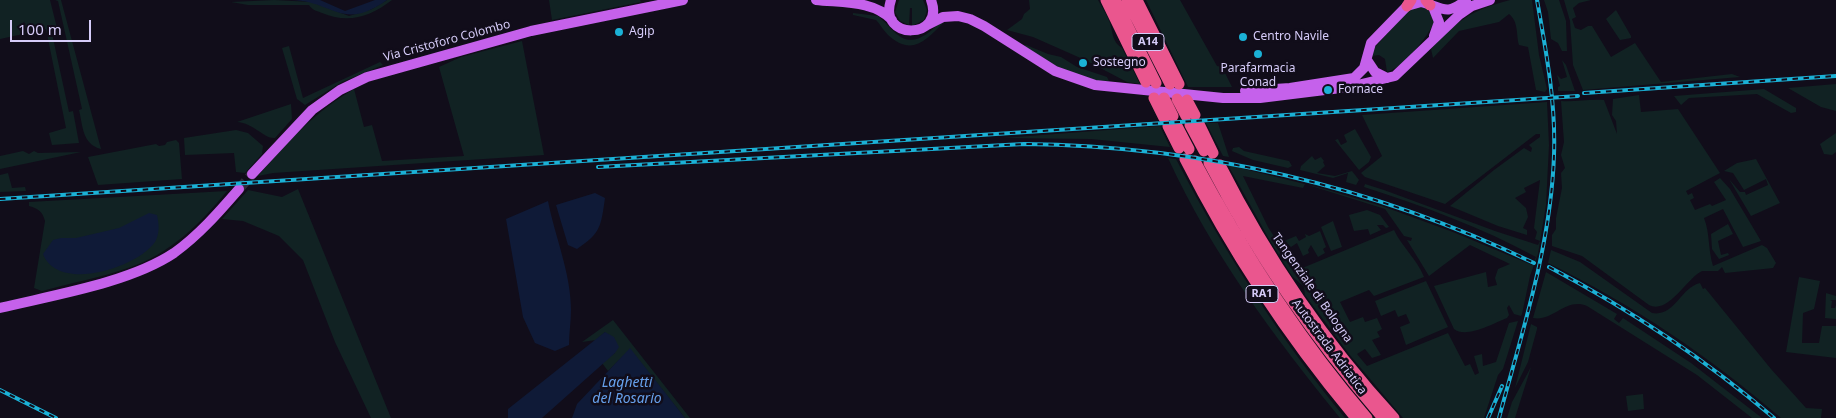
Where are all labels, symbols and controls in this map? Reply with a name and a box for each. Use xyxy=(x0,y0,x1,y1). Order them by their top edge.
scale bar xyxy=(12,10,94,42)
street label: Via Cristoforo Colombo xyxy=(382,17,512,65)
text: 100 m xyxy=(18,19,62,39)
place label: Agip xyxy=(629,25,655,39)
marker: Agip xyxy=(613,26,625,38)
place label: Centro Navile xyxy=(1253,30,1329,44)
marker: Centro Navile xyxy=(1237,31,1249,43)
road number: A14 xyxy=(1132,34,1164,51)
marker: Parafarmacia Conad xyxy=(1252,48,1264,60)
place label: Sostegno xyxy=(1093,56,1146,70)
marker: Sostegno xyxy=(1077,57,1089,69)
place label: Parafarmacia Conad xyxy=(1221,62,1295,90)
place label: Fornace xyxy=(1338,83,1383,97)
marker: Fornace xyxy=(1322,84,1334,96)
street label: Tangenziale di Bologna xyxy=(1269,230,1355,346)
road number: RA1 xyxy=(1246,286,1278,302)
street label: Autostrada Adriatica xyxy=(1289,297,1369,397)
water label: Laghetti del Rosario xyxy=(592,375,662,408)

